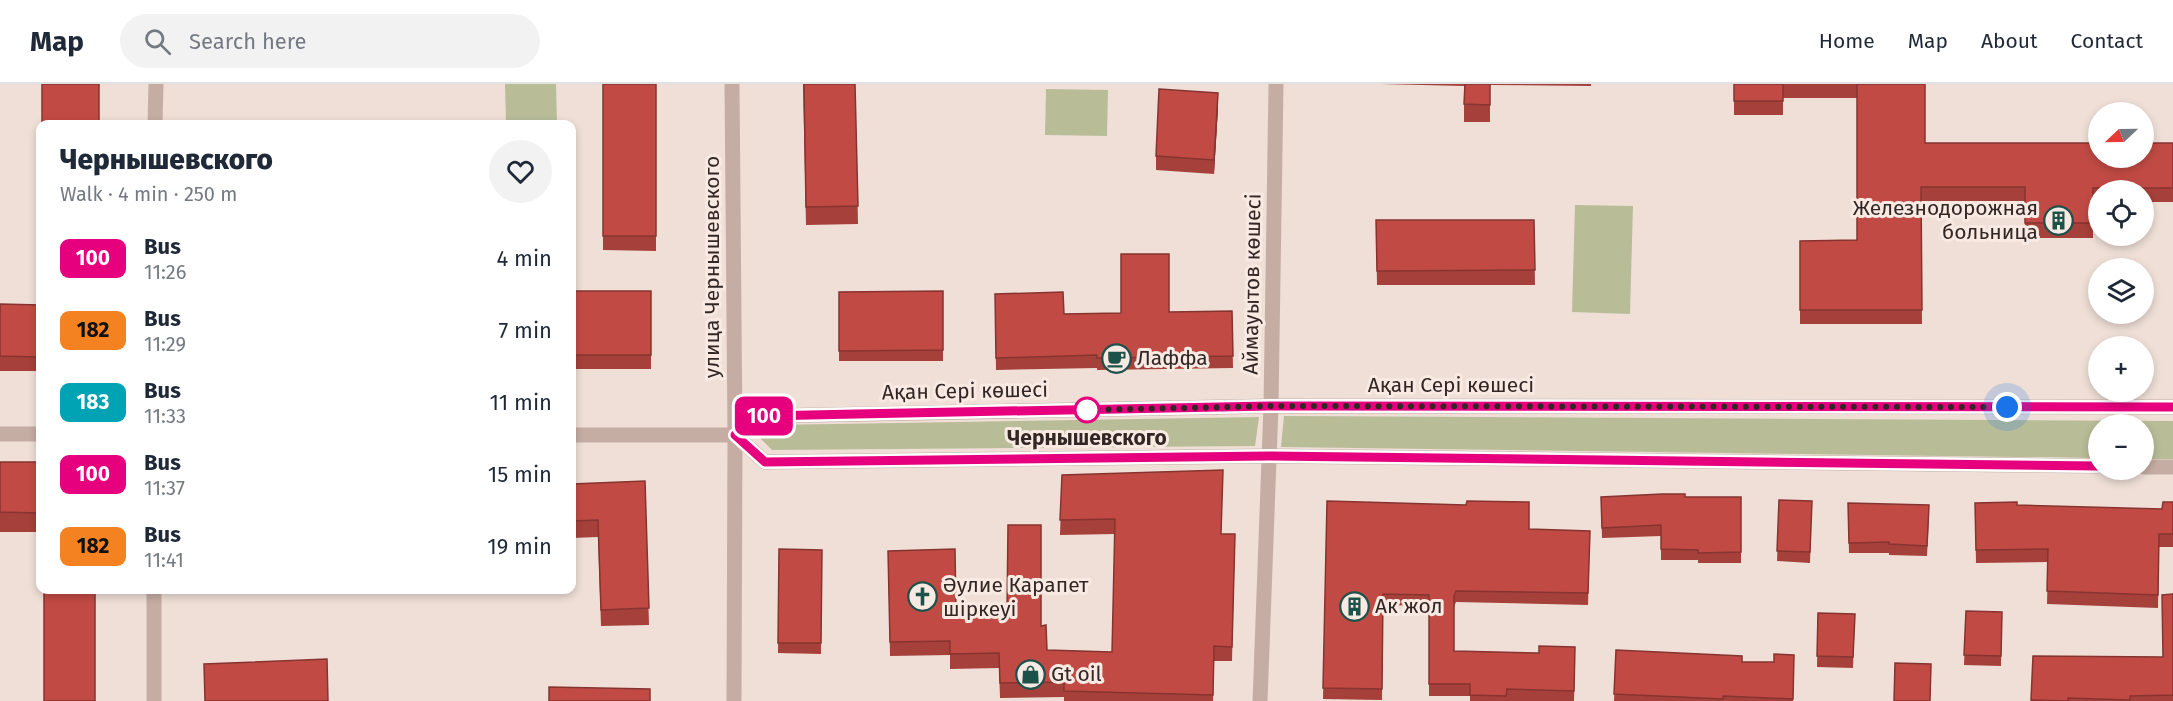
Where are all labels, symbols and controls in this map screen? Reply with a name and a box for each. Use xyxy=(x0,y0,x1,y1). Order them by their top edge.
search box xyxy=(120,14,540,68)
text: Map xyxy=(30,25,84,58)
icon: search xyxy=(141,25,174,58)
text: Search here xyxy=(189,28,307,55)
text: Home xyxy=(1819,28,1875,54)
text: Map xyxy=(1908,28,1948,54)
text: About xyxy=(1981,28,2038,54)
text: Contact xyxy=(2071,28,2143,54)
north arrow xyxy=(2088,102,2154,168)
map controls xyxy=(2088,102,2154,480)
button: heart xyxy=(489,140,552,203)
text: Чернышевского xyxy=(60,143,273,176)
street label: улица Чернышевского xyxy=(699,156,725,378)
button: locate xyxy=(2088,180,2154,246)
text: Walk · 4 min · 250 m xyxy=(60,182,237,206)
street label: Аймауытов көшесі xyxy=(1237,193,1267,375)
place label: Железнодорожная больница xyxy=(1853,195,2038,245)
building icon: Железнодорожная больница xyxy=(2043,204,2075,236)
text: Bus xyxy=(144,233,181,260)
text: 100 xyxy=(76,245,110,271)
text: 4 min xyxy=(497,245,552,272)
button: layers xyxy=(2088,258,2154,324)
text: 11:26 xyxy=(144,260,186,284)
text: Bus xyxy=(144,305,181,332)
text: 182 xyxy=(77,317,109,343)
text: 7 min xyxy=(498,317,552,344)
text: 11:29 xyxy=(144,332,186,356)
button: + xyxy=(2088,336,2154,402)
cafe icon: Лаффа xyxy=(1100,342,1132,374)
place label: Лаффа xyxy=(1137,345,1208,371)
street label: Ақан Сері көшесі xyxy=(1368,372,1534,398)
text: Bus xyxy=(144,377,181,404)
street label: Ақан Сері көшесі xyxy=(882,377,1048,405)
text: 183 xyxy=(77,389,109,415)
text: 11 min xyxy=(489,389,552,416)
your location xyxy=(1992,392,2022,422)
line badge: 100 xyxy=(730,396,798,436)
marker: Чернышевского xyxy=(1074,397,1100,423)
text: 100 xyxy=(747,403,781,429)
text: 11:33 xyxy=(144,404,186,428)
button: − xyxy=(2088,414,2154,480)
place label: Чернышевского xyxy=(1007,425,1167,451)
text: Bus xyxy=(144,449,181,476)
text: 100 xyxy=(76,461,110,487)
text: 15 min xyxy=(488,461,552,488)
text: 11:37 xyxy=(144,476,185,500)
text: Bus xyxy=(144,521,181,548)
text: 182 xyxy=(77,533,109,559)
text: 19 min xyxy=(487,533,552,560)
text: 11:41 xyxy=(144,548,184,572)
place label: Әулие Карапет шіркеуі xyxy=(943,572,1089,622)
church icon: Әулие Карапет шіркеуі xyxy=(906,581,938,613)
building icon: Ак жол xyxy=(1338,590,1370,622)
place label: Ак жол xyxy=(1375,593,1443,619)
shop icon: Gt oil xyxy=(1014,658,1046,690)
place label: Gt oil xyxy=(1051,661,1102,687)

